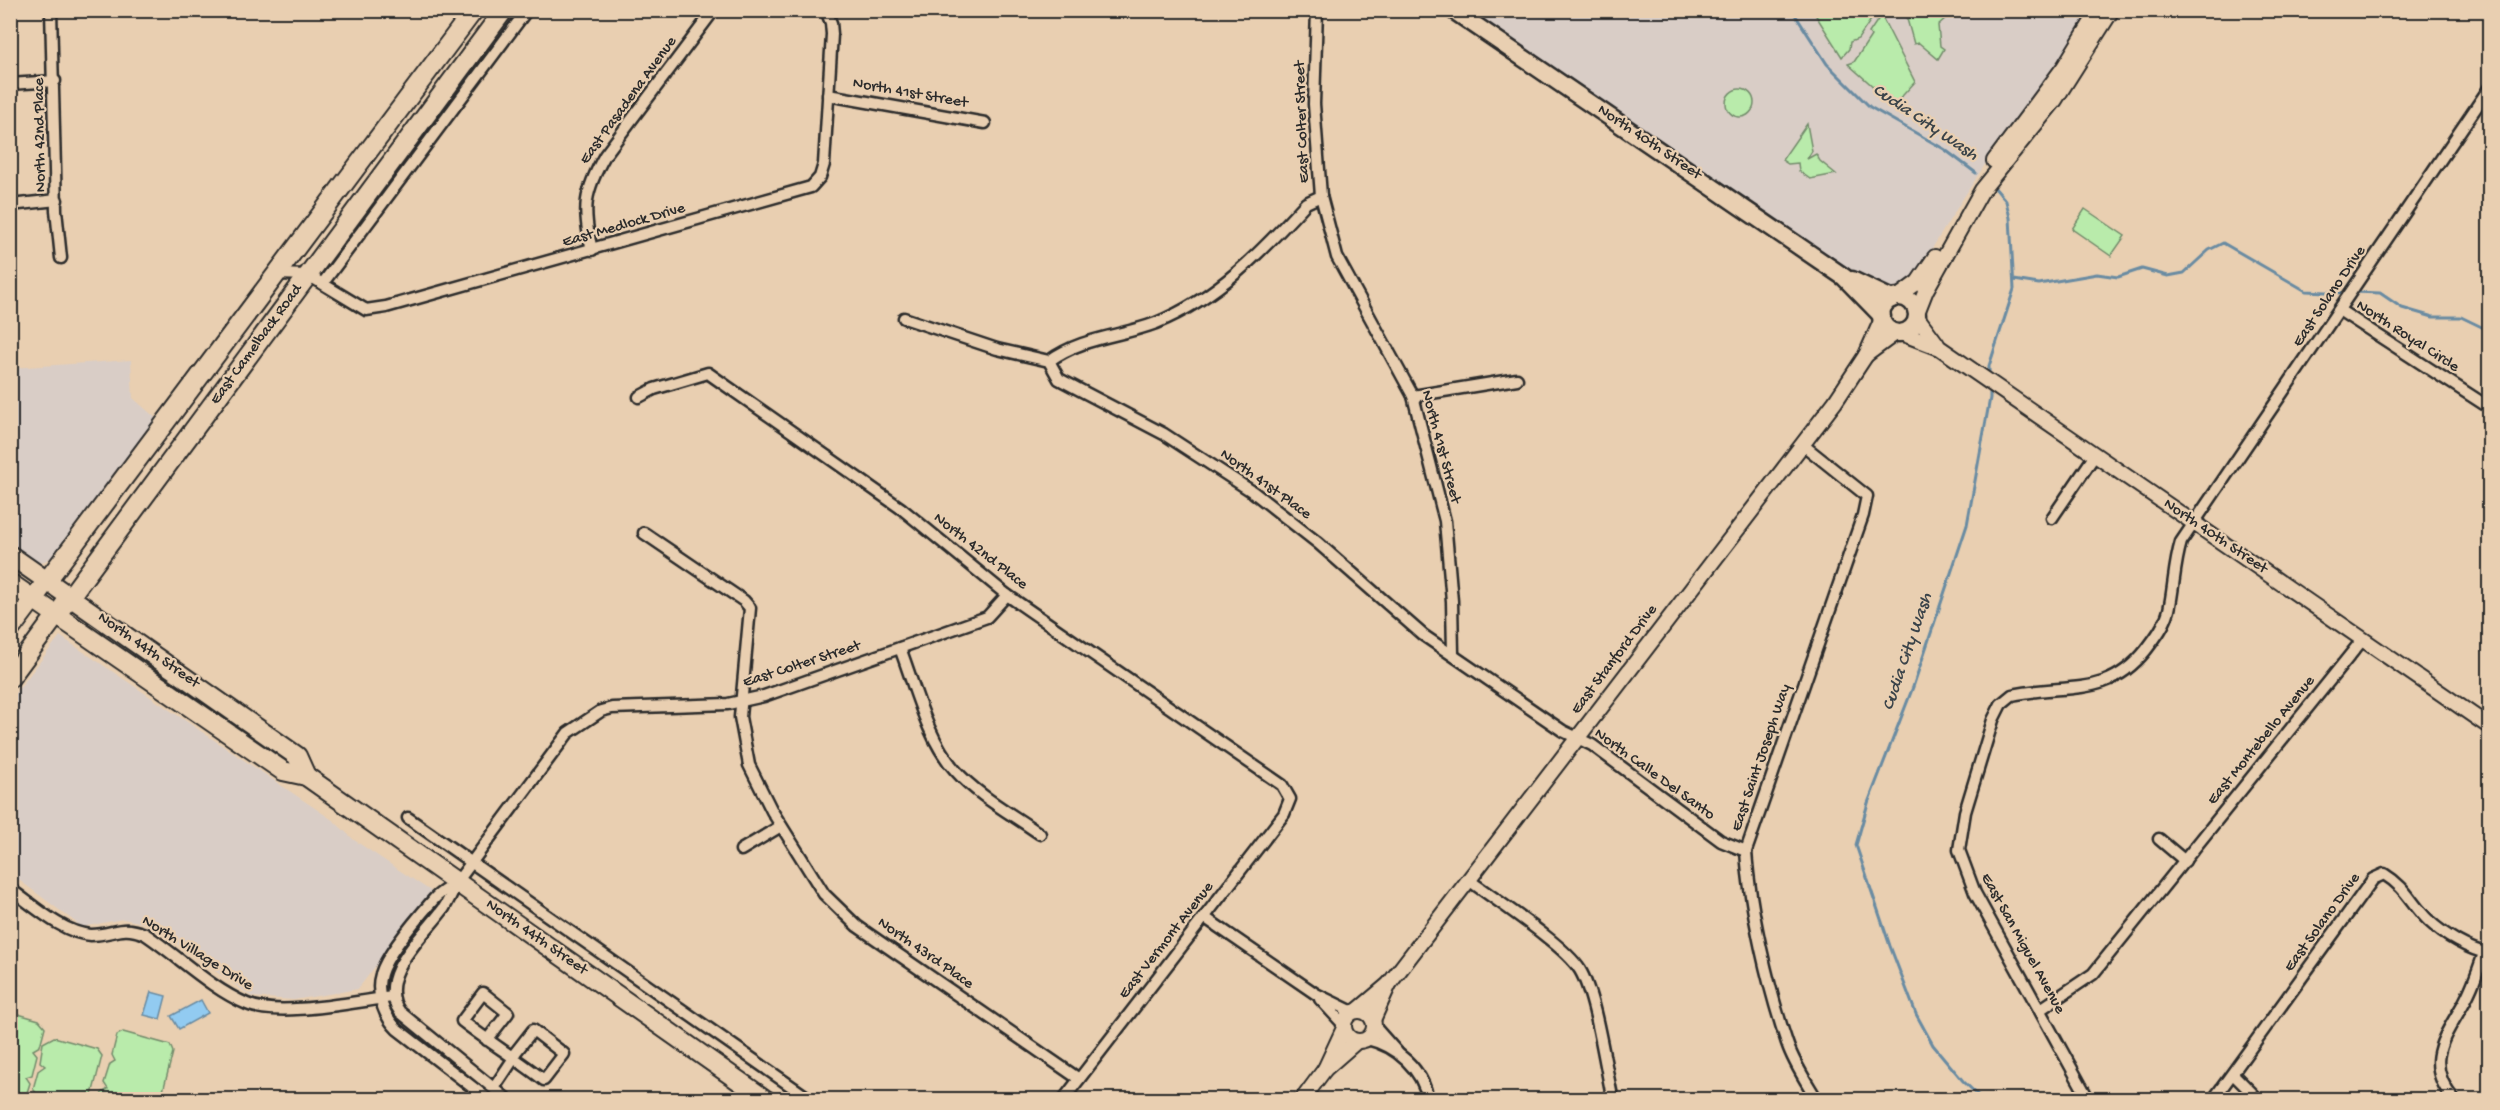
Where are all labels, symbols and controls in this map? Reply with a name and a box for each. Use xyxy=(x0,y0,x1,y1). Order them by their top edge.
street label: East Pasadena Avenue xyxy=(576,33,682,169)
street label: East Colter Street xyxy=(1291,59,1315,184)
street label: North 41st Street xyxy=(851,75,970,114)
street label: North 42nd Place xyxy=(30,77,51,192)
water label: Cudia City Wash xyxy=(1868,80,1982,166)
street label: North 40th Street xyxy=(1593,101,1706,186)
street label: East Medlock Drive xyxy=(560,199,688,253)
street label: East Solano Drive xyxy=(2289,242,2371,351)
street label: East Camelback Road xyxy=(207,280,308,409)
street label: North Royal Circle xyxy=(2352,297,2463,378)
street label: North 41st Street xyxy=(1416,388,1465,507)
street label: North 41st Place xyxy=(1216,445,1315,525)
street label: North 40th Street xyxy=(2159,495,2272,580)
street label: North 42nd Place xyxy=(929,509,1032,595)
water label: Cudia City Wash xyxy=(1878,590,1938,713)
street label: East Stanford Drive xyxy=(1568,601,1663,719)
street label: North 44th Street xyxy=(93,609,204,694)
street label: East Colter Street xyxy=(741,637,865,693)
street label: East Montebello Avenue xyxy=(2204,672,2320,809)
street label: East Saint Joseph Way xyxy=(1728,682,1796,834)
street label: North Calle Del Santo xyxy=(1590,725,1718,825)
street label: East Solano Drive xyxy=(2281,869,2366,976)
street label: East San Miguel Avenue xyxy=(1975,870,2069,1018)
street label: East Vermont Avenue xyxy=(1115,878,1219,1003)
street label: North 44th Street xyxy=(481,896,592,981)
street label: North Village Drive xyxy=(138,912,257,996)
street label: North 43rd Place xyxy=(873,914,977,995)

